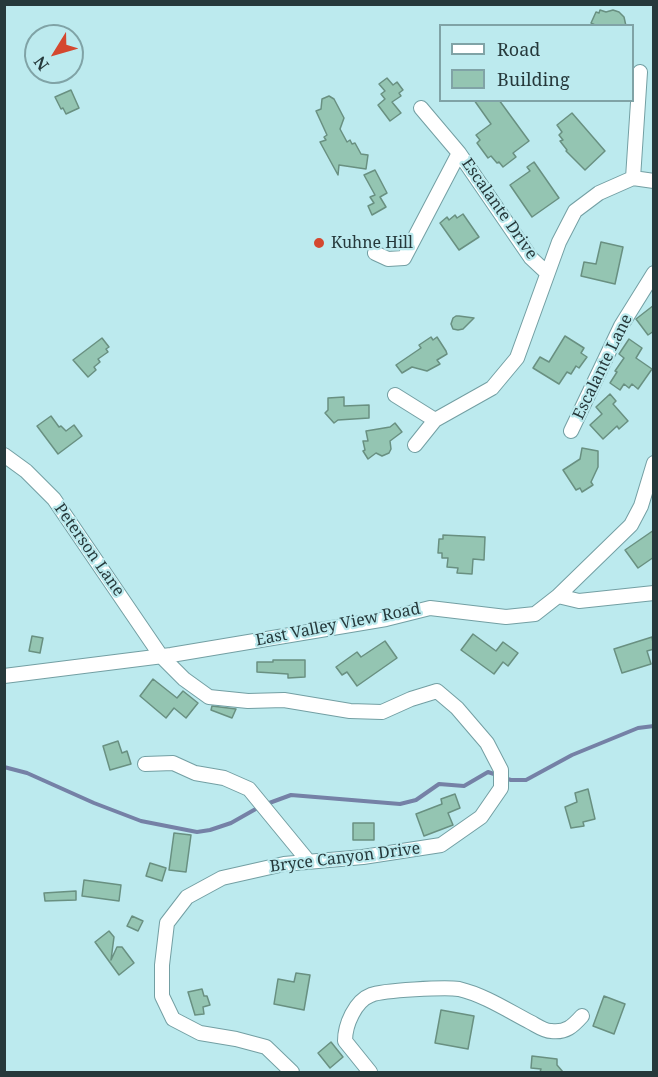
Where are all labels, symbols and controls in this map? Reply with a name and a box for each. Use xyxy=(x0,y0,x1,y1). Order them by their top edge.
north arrow xyxy=(24,24,84,84)
legend xyxy=(439,24,634,102)
text: Road xyxy=(497,37,540,61)
text: N xyxy=(29,52,54,75)
text: Building xyxy=(497,67,570,91)
street label: Escalante Drive xyxy=(457,155,541,263)
place label: Kuhne Hill xyxy=(331,233,413,253)
marker: Kuhne Hill xyxy=(312,236,326,250)
street label: Escalante Lane xyxy=(569,311,637,423)
street label: Peterson Lane xyxy=(50,500,128,600)
street label: East Valley View Road xyxy=(254,600,422,650)
street label: Bryce Canyon Drive xyxy=(269,839,421,877)

